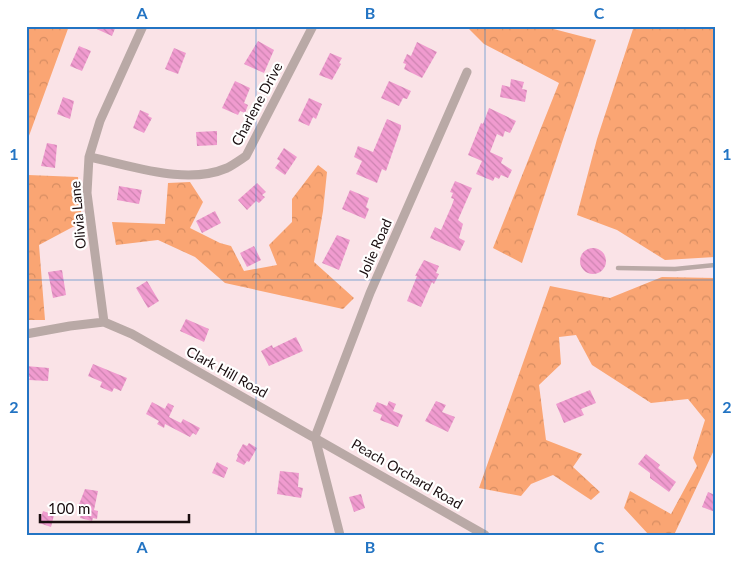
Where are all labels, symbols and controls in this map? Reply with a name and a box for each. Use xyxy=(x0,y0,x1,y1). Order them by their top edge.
text: A xyxy=(135,3,148,22)
text: B xyxy=(365,3,375,22)
text: C xyxy=(594,3,605,22)
street label: Charlene Drive xyxy=(227,59,286,148)
text: 1 xyxy=(9,144,19,163)
text: 1 xyxy=(722,144,732,163)
street label: Olivia Lane xyxy=(66,180,89,250)
street label: Jolie Road xyxy=(354,216,395,280)
street label: Clark Hill Road xyxy=(184,342,271,401)
text: 2 xyxy=(9,397,19,416)
text: 2 xyxy=(722,397,732,416)
street label: Peach Orchard Road xyxy=(349,435,466,512)
scale bar xyxy=(40,491,189,523)
text: 100 m xyxy=(48,499,90,517)
text: A xyxy=(135,537,148,556)
text: B xyxy=(365,537,375,556)
text: C xyxy=(594,537,605,556)

